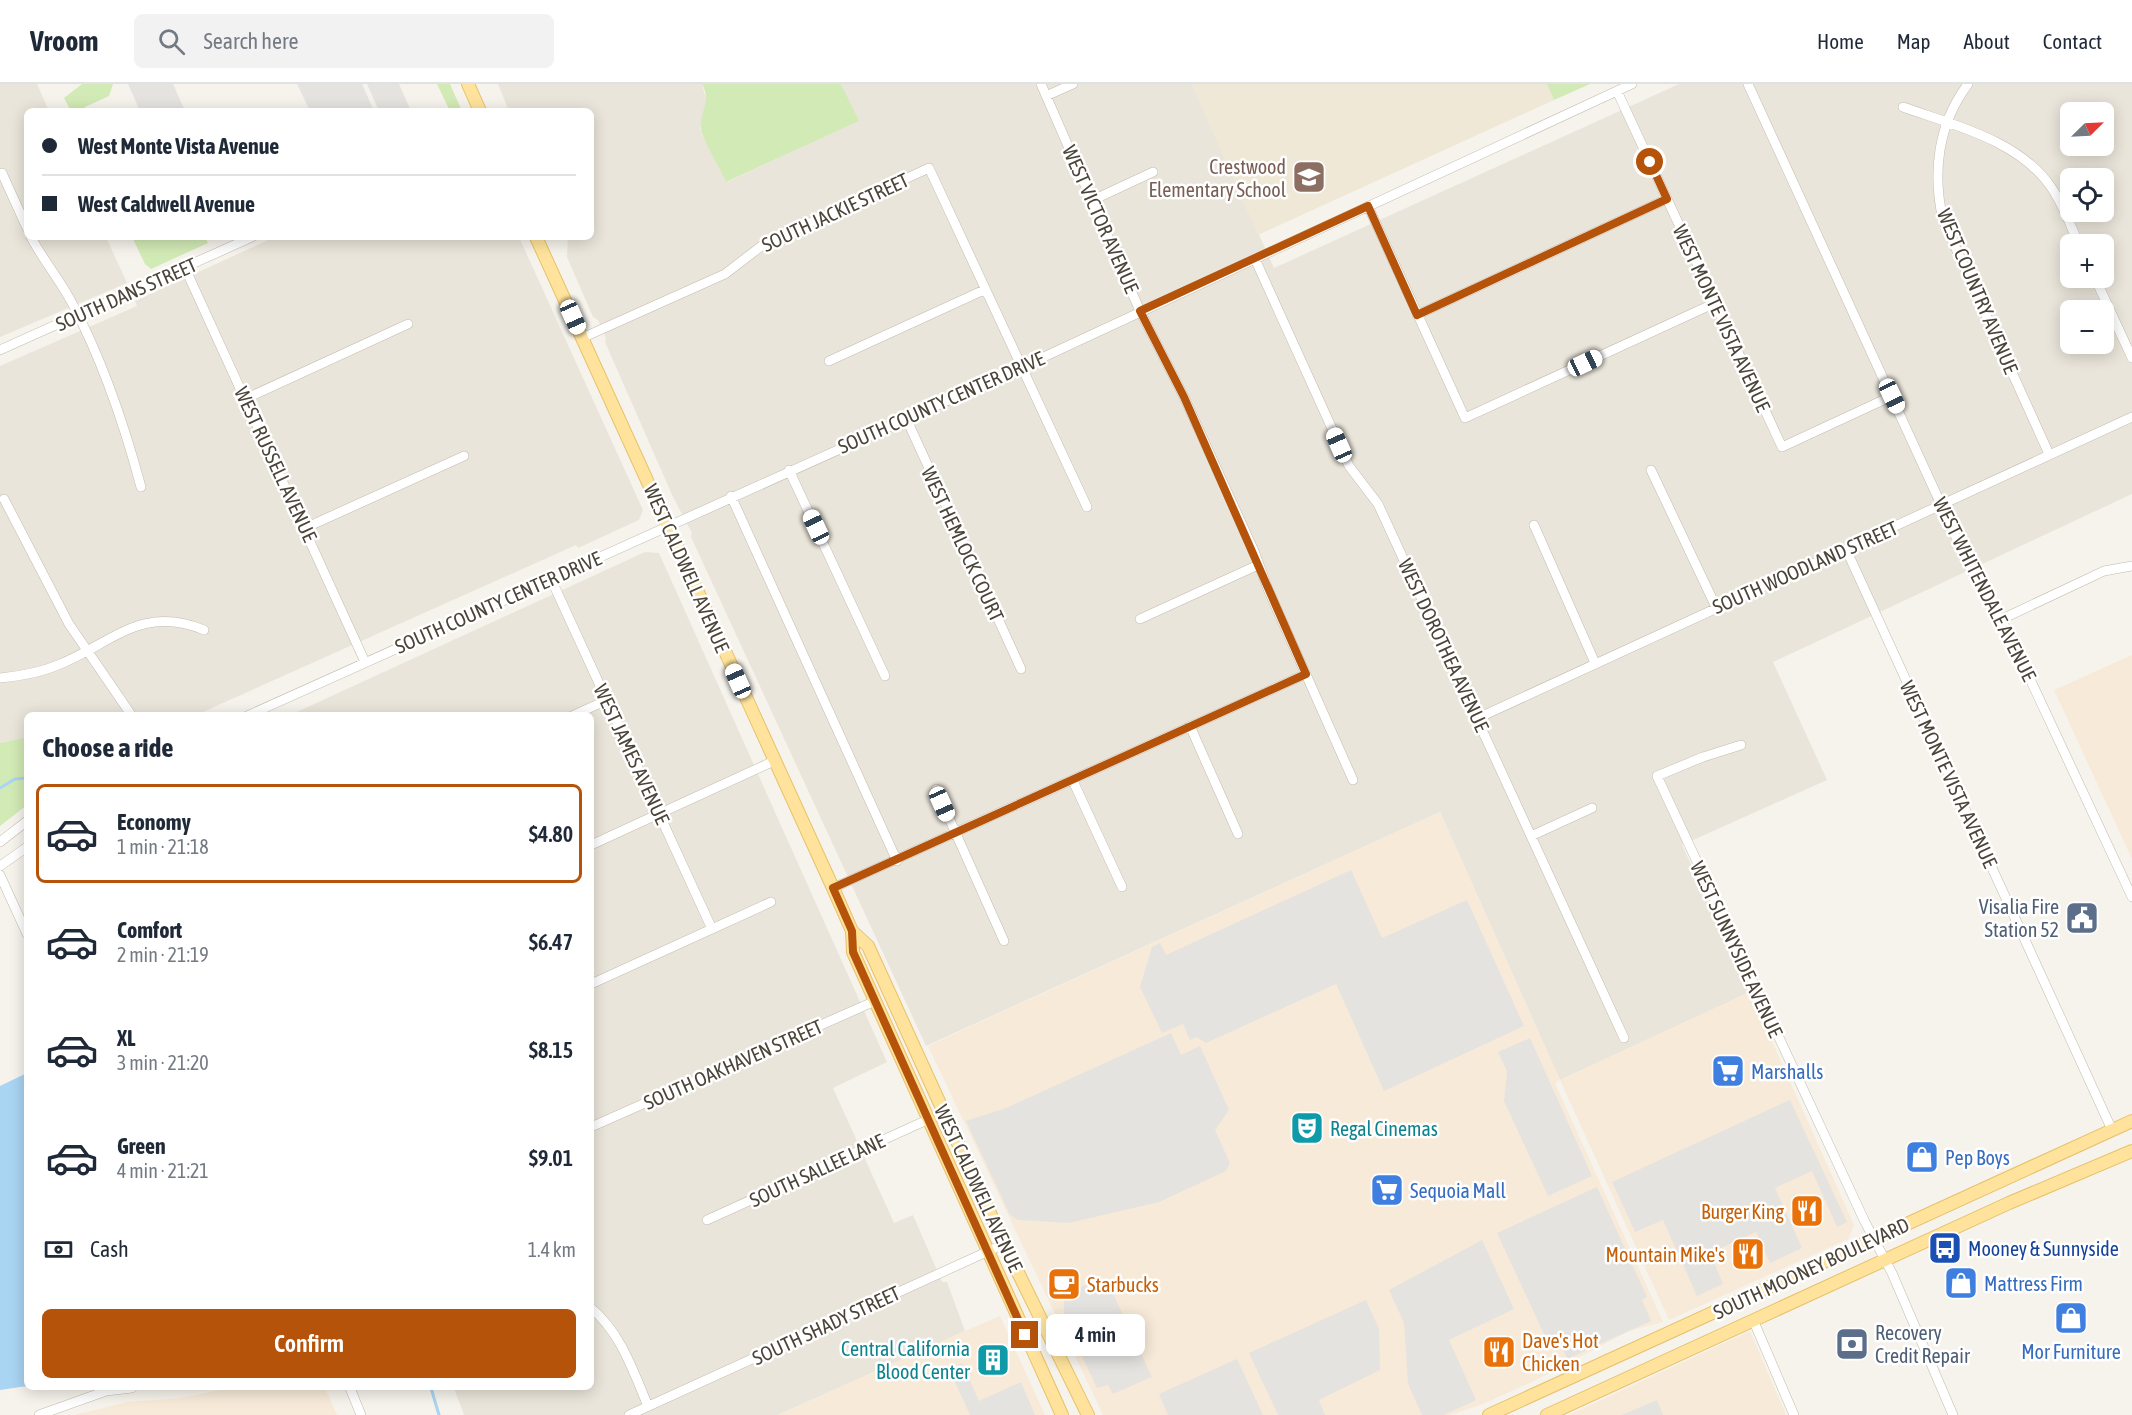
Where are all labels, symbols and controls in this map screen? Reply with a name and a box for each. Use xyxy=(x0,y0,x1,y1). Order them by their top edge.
search box xyxy=(134,14,554,68)
text: Vroom xyxy=(30,25,98,57)
icon: search xyxy=(155,25,188,58)
text: Search here xyxy=(203,28,298,54)
text: Home xyxy=(1817,29,1864,53)
text: Map xyxy=(1897,29,1931,53)
text: About xyxy=(1964,29,2010,53)
text: Contact xyxy=(2043,29,2102,53)
north arrow xyxy=(2060,102,2114,156)
map controls xyxy=(2060,102,2114,354)
text: West Monte Vista Avenue xyxy=(78,133,279,159)
street label: WEST VICTOR AVENUE xyxy=(1058,141,1144,297)
route start xyxy=(1636,148,1663,175)
place label: Crestwood Elementary School xyxy=(1149,155,1287,201)
school or university icon: Crestwood Elementary School xyxy=(1291,159,1327,195)
street label: SOUTH JACKIE STREET xyxy=(758,168,912,256)
button: locate xyxy=(2060,168,2114,222)
text: West Caldwell Avenue xyxy=(78,191,255,217)
street label: WEST COUNTRY AVENUE xyxy=(1933,205,2023,377)
street label: WEST MONTE VISTA AVENUE xyxy=(1669,221,1776,416)
button: + xyxy=(2060,234,2114,288)
street label: SOUTH DANS STREET xyxy=(52,253,200,335)
car xyxy=(557,297,589,337)
button: − xyxy=(2060,300,2114,354)
street label: SOUTH COUNTY CENTER DRIVE xyxy=(834,346,1048,458)
car xyxy=(1565,347,1605,379)
car xyxy=(1876,376,1908,416)
street label: WEST RUSSELL AVENUE xyxy=(230,383,322,545)
car xyxy=(1323,425,1355,465)
street label: WEST HEMLOCK COURT xyxy=(917,463,1009,625)
street label: WEST CALDWELL AVENUE xyxy=(640,480,735,656)
street label: WEST WHITENDALE AVENUE xyxy=(1929,493,2042,685)
car xyxy=(800,507,832,547)
street label: SOUTH WOODLAND STREET xyxy=(1709,516,1901,618)
street label: SOUTH COUNTY CENTER DRIVE xyxy=(391,546,605,658)
street label: WEST DOROTHEA AVENUE xyxy=(1394,555,1494,736)
car xyxy=(722,661,754,701)
street label: WEST MONTE VISTA AVENUE xyxy=(1896,677,2003,872)
street label: WEST JAMES AVENUE xyxy=(589,680,675,828)
text: Choose a ride xyxy=(42,732,174,763)
car xyxy=(926,784,958,824)
icon: car xyxy=(45,807,99,861)
text: Economy xyxy=(117,809,191,835)
text: $4.80 xyxy=(529,821,573,847)
text: 1 min · 21:18 xyxy=(117,835,209,858)
street label: WEST SUNNYSIDE AVENUE xyxy=(1686,857,1788,1041)
place label: Visalia Fire Station 52 xyxy=(1979,895,2059,941)
public building icon: Visalia Fire Station 52 xyxy=(2064,900,2100,936)
icon: car xyxy=(45,915,99,969)
text: Comfort xyxy=(117,917,182,943)
text: $6.47 xyxy=(529,929,573,955)
text: 2 min · 21:19 xyxy=(117,943,209,966)
street label: SOUTH OAKHAVEN STREET xyxy=(640,1014,826,1114)
icon: car xyxy=(45,1023,99,1077)
text: XL xyxy=(117,1025,135,1051)
text: $8.15 xyxy=(529,1037,573,1063)
text: 3 min · 21:20 xyxy=(117,1051,209,1074)
supermarket icon: Marshalls xyxy=(1710,1053,1746,1089)
place label: Marshalls xyxy=(1751,1060,1823,1083)
street label: WEST CALDWELL AVENUE xyxy=(930,1101,1028,1276)
theatre icon: Regal Cinemas xyxy=(1289,1110,1325,1146)
place label: Regal Cinemas xyxy=(1330,1117,1438,1140)
street label: SOUTH SALLEE LANE xyxy=(746,1128,889,1211)
icon: car xyxy=(45,1131,99,1185)
text: Green xyxy=(117,1133,166,1159)
shop icon: Pep Boys xyxy=(1904,1139,1940,1175)
text: $9.01 xyxy=(529,1145,573,1171)
place label: Pep Boys xyxy=(1945,1146,2010,1169)
text: 4 min · 21:21 xyxy=(117,1159,209,1182)
supermarket icon: Sequoia Mall xyxy=(1369,1172,1405,1208)
place label: Sequoia Mall xyxy=(1410,1179,1507,1202)
restaurant icon: Burger King xyxy=(1789,1193,1825,1229)
place label: Burger King xyxy=(1701,1200,1784,1223)
street label: SOUTH MOONEY BOULEVARD xyxy=(1709,1212,1913,1324)
bus stop icon: Mooney & Sunnyside xyxy=(1927,1230,1963,1266)
icon: cash xyxy=(42,1233,75,1266)
text: Cash xyxy=(90,1236,129,1262)
restaurant icon: Mountain Mike's xyxy=(1730,1236,1766,1272)
place label: Mooney & Sunnyside xyxy=(1968,1237,2119,1260)
text: 1.4 km xyxy=(528,1238,576,1261)
place label: Mountain Mike's xyxy=(1606,1243,1725,1266)
shop icon: Mattress Firm xyxy=(1943,1265,1979,1301)
cafe icon: Starbucks xyxy=(1046,1266,1082,1302)
place label: Mattress Firm xyxy=(1984,1272,2083,1295)
place label: Starbucks xyxy=(1087,1273,1159,1296)
street label: SOUTH SHADY STREET xyxy=(749,1281,904,1369)
shop icon: Mor Furniture xyxy=(2053,1300,2089,1336)
button: Confirm xyxy=(42,1309,576,1378)
callout: 4 min xyxy=(1046,1314,1145,1356)
route end xyxy=(1011,1321,1038,1348)
place label: Recovery Credit Repair xyxy=(1875,1321,1971,1367)
text: 4 min xyxy=(1075,1323,1116,1346)
bank icon: Recovery Credit Repair xyxy=(1834,1326,1870,1362)
place label: Dave's Hot Chicken xyxy=(1522,1329,1599,1375)
restaurant icon: Dave's Hot Chicken xyxy=(1481,1334,1517,1370)
place label: Central California Blood Center xyxy=(841,1337,971,1383)
place label: Mor Furniture xyxy=(2021,1340,2121,1363)
building icon: Central California Blood Center xyxy=(975,1342,1011,1378)

